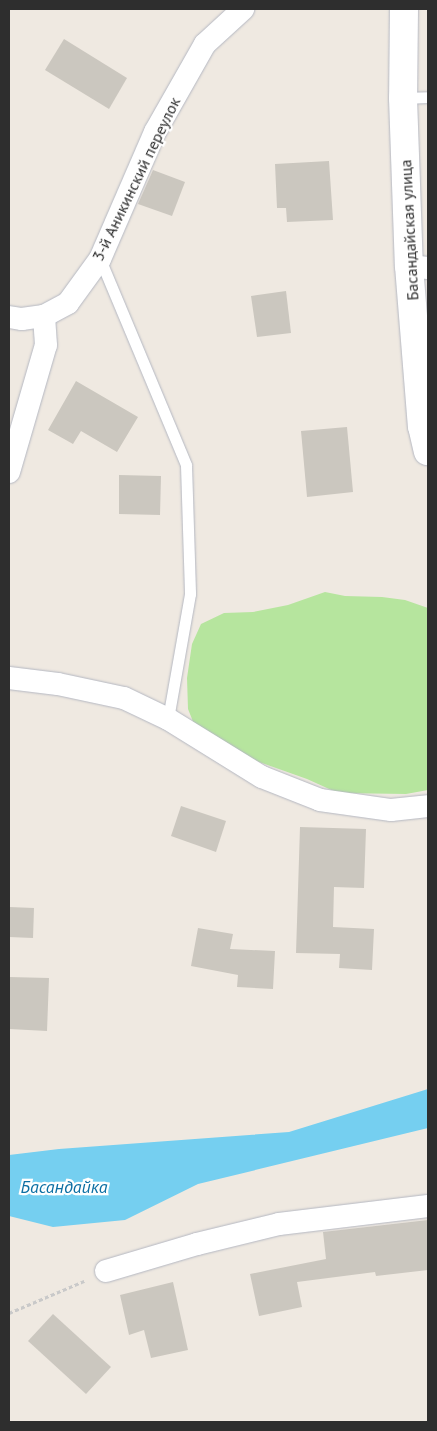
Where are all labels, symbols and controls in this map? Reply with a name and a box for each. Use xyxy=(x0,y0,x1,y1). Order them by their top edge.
street label: 3-й Аникинский переулок xyxy=(88,94,184,264)
street label: Басандайская улица xyxy=(396,159,422,301)
water label: Басандайка xyxy=(21,1176,107,1198)

